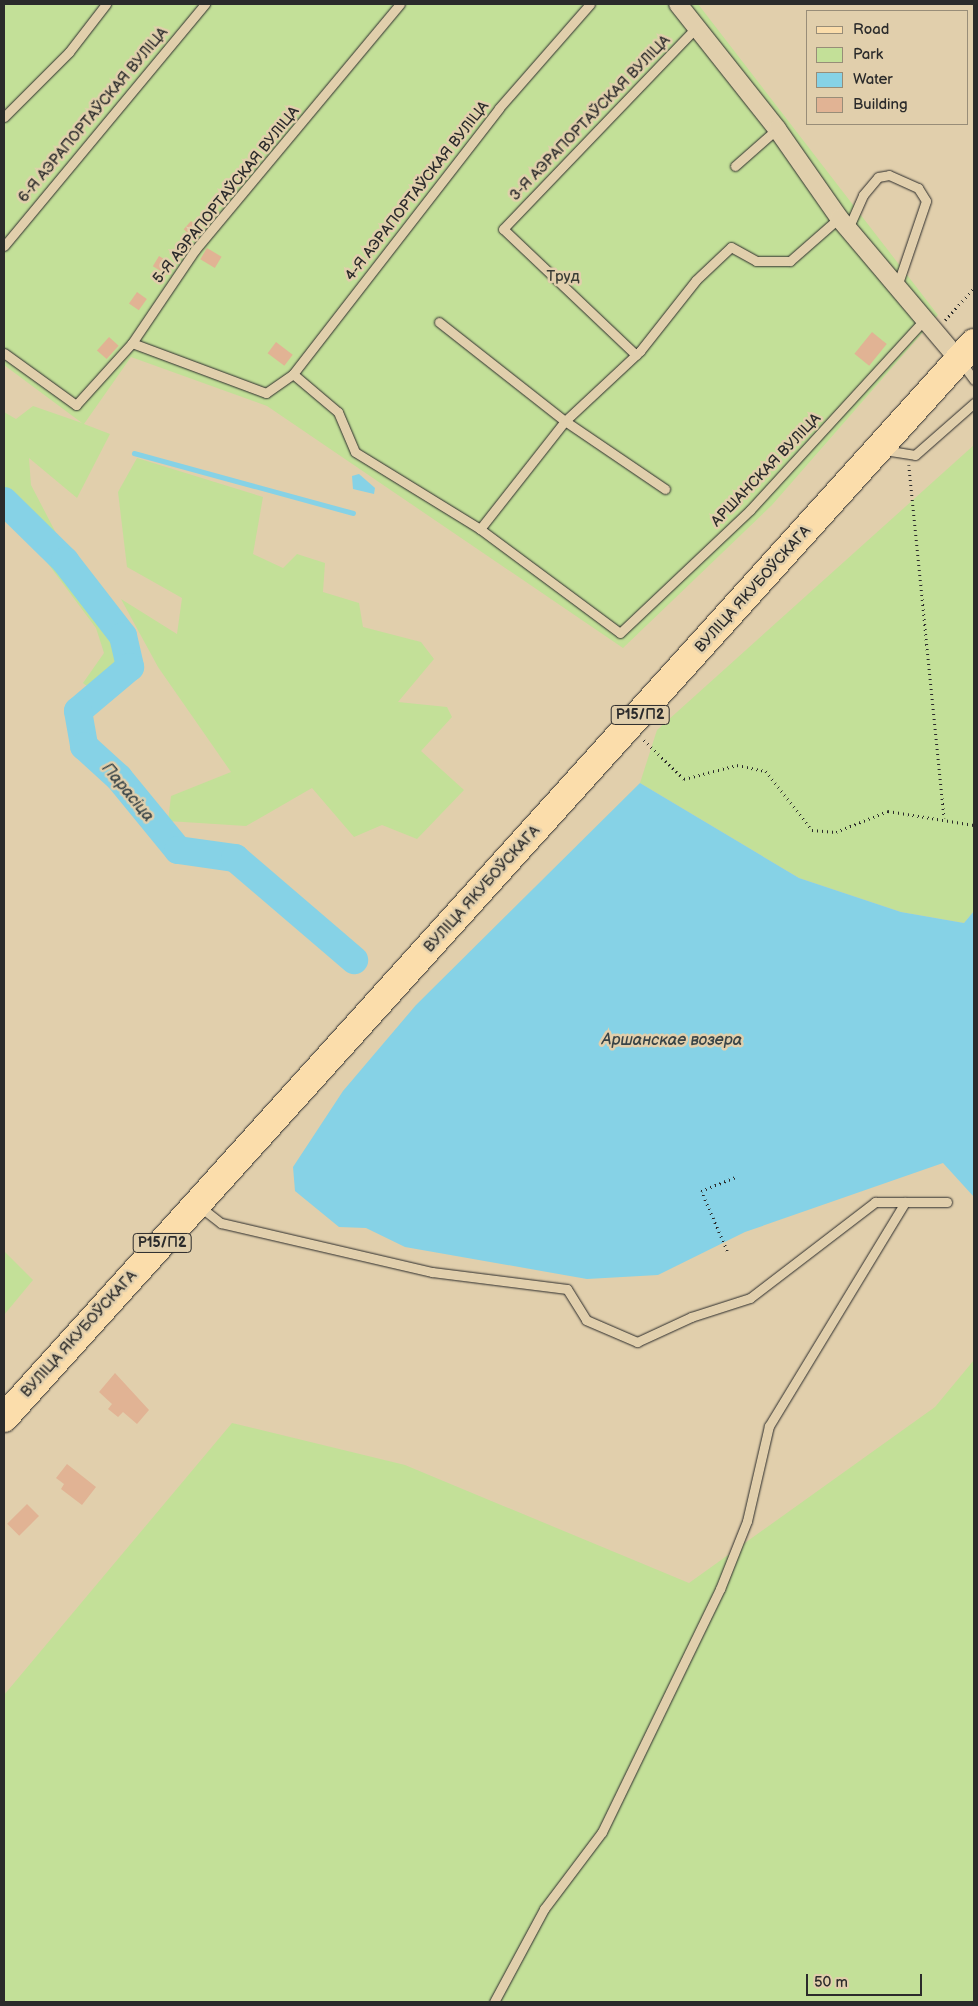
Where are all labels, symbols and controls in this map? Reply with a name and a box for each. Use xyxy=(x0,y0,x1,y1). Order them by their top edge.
legend xyxy=(806,10,968,125)
text: Road xyxy=(853,20,889,39)
street label: 6-Я АЭРАПОРТАЎСКАЯ ВУЛІЦА xyxy=(14,24,172,206)
street label: 3-Я АЭРАПОРТАЎСКАЯ ВУЛІЦА xyxy=(506,31,674,205)
text: Park xyxy=(853,45,883,64)
text: Water xyxy=(853,70,893,89)
text: Building xyxy=(853,95,908,114)
street label: 4-Я АЭРАПОРТАЎСКАЯ ВУЛІЦА xyxy=(341,98,493,284)
street label: 5-Я АЭРАПОРТАЎСКАЯ ВУЛІЦА xyxy=(149,103,303,287)
park label: Труд xyxy=(546,268,580,286)
street label: АРШАНСКАЯ ВУЛІЦА xyxy=(707,410,825,530)
street label: ВУЛІЦА ЯКУБОЎСКАГА xyxy=(691,522,815,656)
road number: Р15/П2 xyxy=(610,704,670,726)
water label: Парасіца xyxy=(97,760,157,826)
street label: ВУЛІЦА ЯКУБОЎСКАГА xyxy=(420,822,544,956)
water label: Аршанскае возера xyxy=(602,1031,742,1051)
road number: Р15/П2 xyxy=(132,1232,192,1254)
street label: ВУЛІЦА ЯКУБОЎСКАГА xyxy=(17,1267,141,1401)
scale bar xyxy=(808,1964,924,1996)
text: 50 m xyxy=(814,1973,848,1992)

